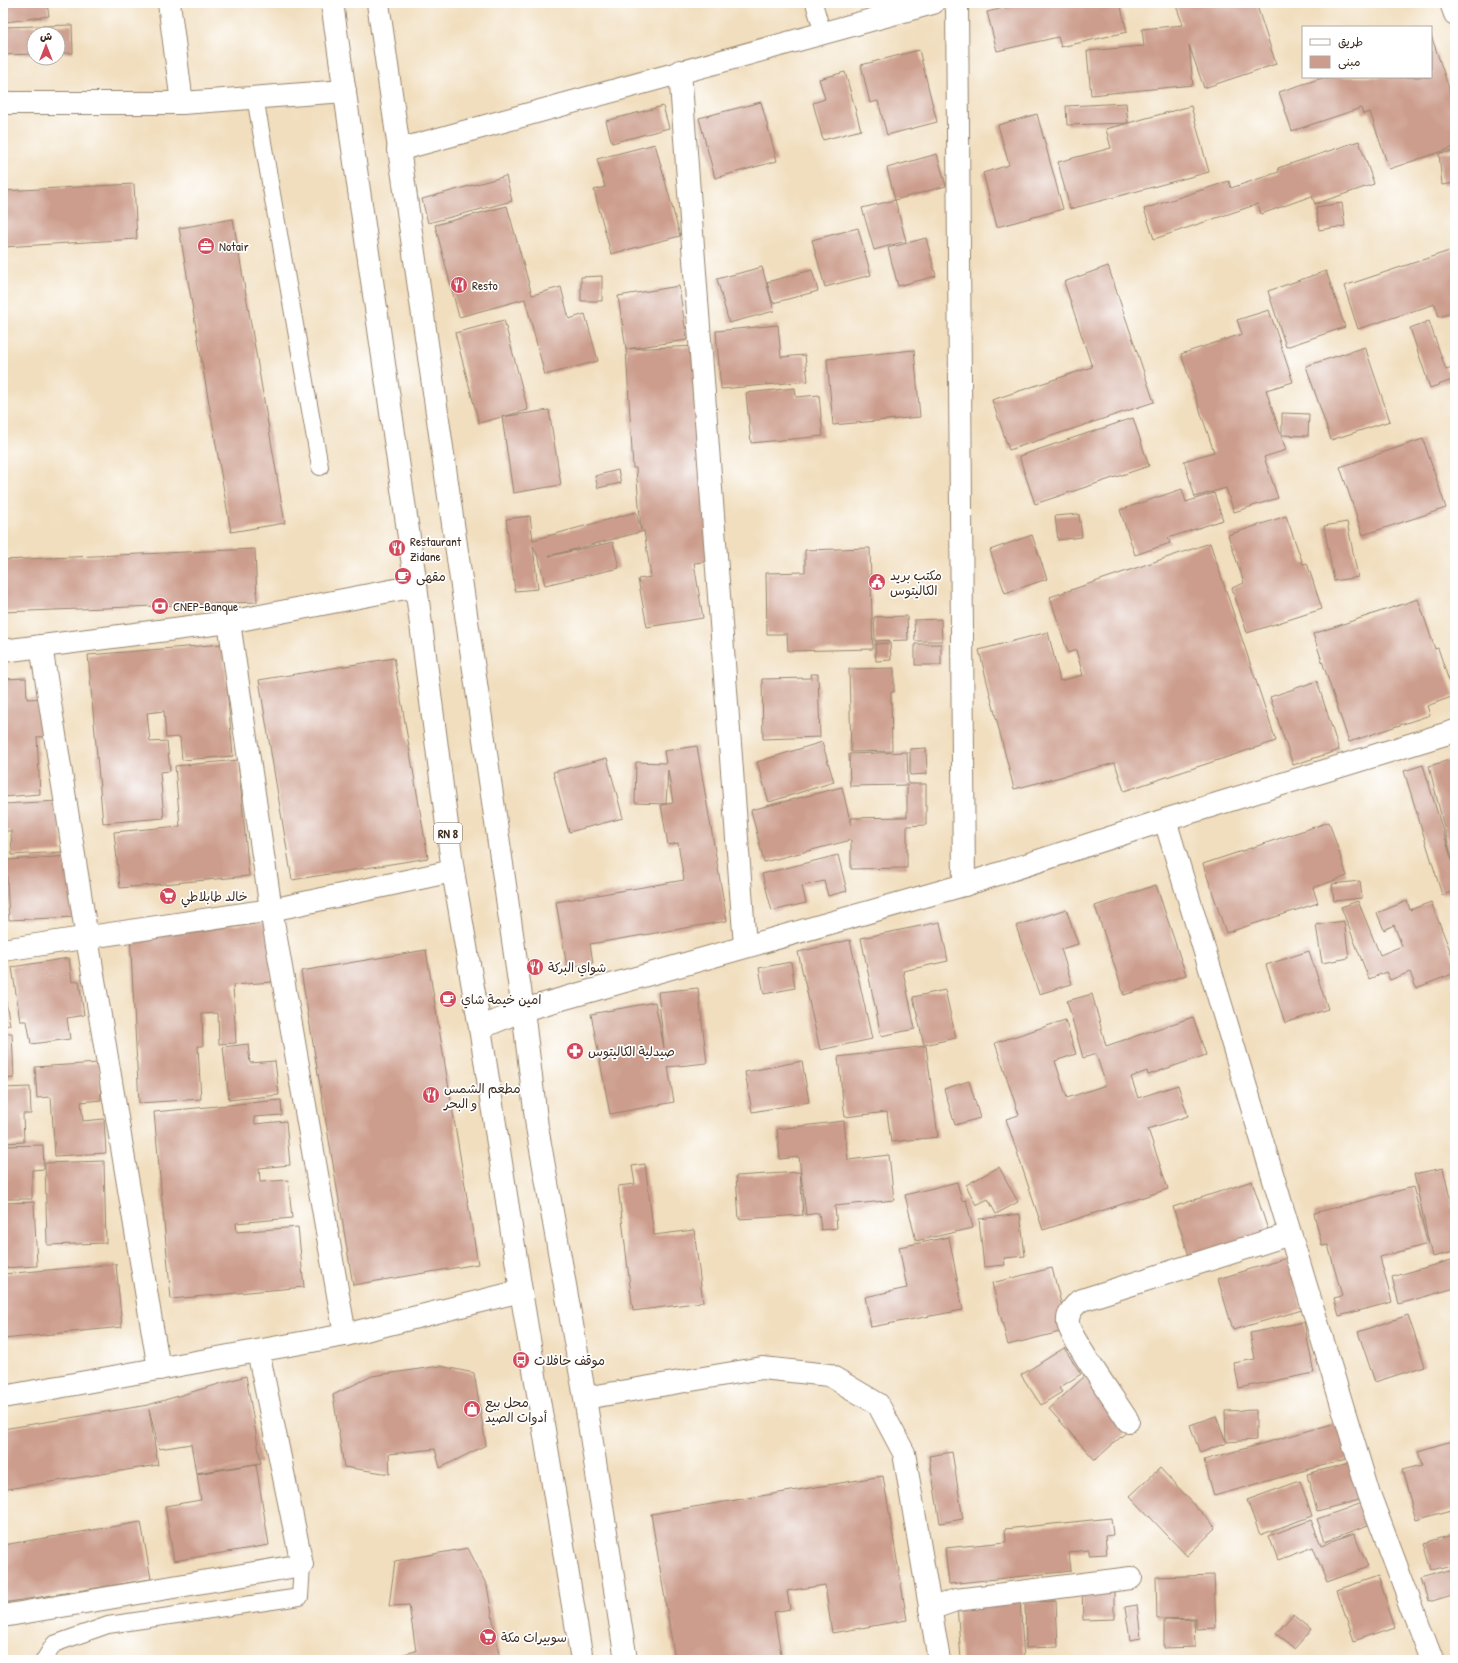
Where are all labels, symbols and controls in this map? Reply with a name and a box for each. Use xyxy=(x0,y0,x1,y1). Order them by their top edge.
north arrow xyxy=(26,26,66,66)
legend xyxy=(1302,26,1432,78)
text: ش xyxy=(40,29,52,43)
text: طريق xyxy=(1338,33,1363,50)
text: مبنى xyxy=(1338,53,1361,70)
office icon: Notair xyxy=(196,236,216,256)
place label: Notair xyxy=(219,237,249,255)
restaurant icon: Resto xyxy=(449,275,469,295)
place label: Resto xyxy=(472,276,498,294)
place label: Restaurant Zidane xyxy=(410,532,462,565)
restaurant icon: Restaurant Zidane xyxy=(387,538,407,558)
cafe icon: مقهى xyxy=(393,566,413,586)
place label: مكتب بريد الكاليتوس xyxy=(890,566,942,599)
place label: مقهى xyxy=(416,567,446,586)
public building icon: مكتب بريد الكاليتوس xyxy=(867,572,887,592)
bank icon: CNEP-Banque xyxy=(150,596,170,616)
place label: CNEP-Banque xyxy=(173,597,238,615)
road number: RN 8 xyxy=(434,823,462,843)
supermarket icon: خالد طابلاطي xyxy=(158,886,178,906)
place label: خالد طابلاطي xyxy=(181,887,248,908)
restaurant icon: شواي البركة xyxy=(525,957,545,977)
place label: شواي البركة xyxy=(548,958,606,977)
cafe icon: امين خيمة شاي xyxy=(438,989,458,1009)
place label: امين خيمة شاي xyxy=(461,990,542,1009)
pharmacy icon: صيدلية الكاليتوس xyxy=(565,1041,585,1061)
place label: صيدلية الكاليتوس xyxy=(588,1042,675,1060)
place label: مطعم الشمس و البحر xyxy=(443,1079,521,1112)
restaurant icon: مطعم الشمس و البحر xyxy=(421,1085,441,1105)
bus stop icon: موقف حافلات xyxy=(511,1350,531,1370)
place label: موقف حافلات xyxy=(534,1351,605,1369)
place label: محل بيع أدوات الصيد xyxy=(485,1393,548,1426)
shop icon: محل بيع أدوات الصيد xyxy=(462,1399,482,1419)
supermarket icon: سوبيرات مكة xyxy=(478,1627,498,1647)
place label: سوبيرات مكة xyxy=(501,1628,567,1646)

